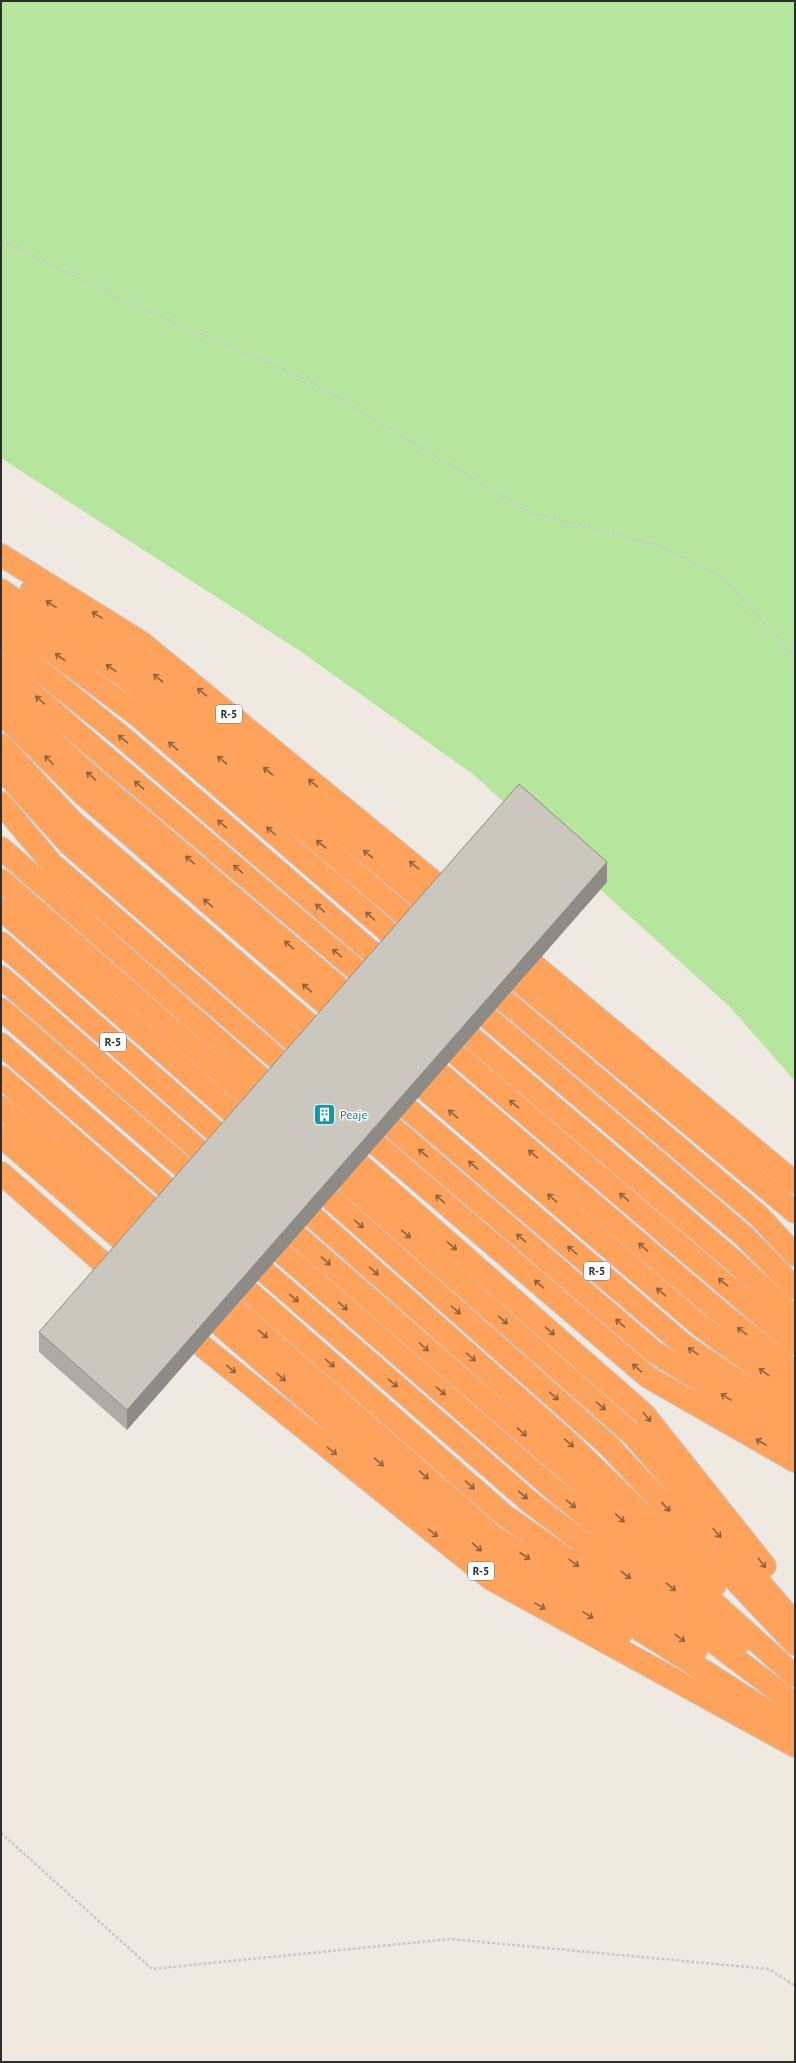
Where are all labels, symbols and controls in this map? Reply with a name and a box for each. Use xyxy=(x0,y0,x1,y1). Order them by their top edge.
one-way arrow xyxy=(46,600,57,608)
one-way arrow xyxy=(92,611,103,619)
one-way arrow xyxy=(54,653,65,661)
one-way arrow xyxy=(106,664,117,672)
one-way arrow xyxy=(152,674,163,683)
one-way arrow xyxy=(196,688,207,696)
one-way arrow xyxy=(35,696,46,705)
road number: R-5 xyxy=(216,705,242,723)
one-way arrow xyxy=(118,734,129,743)
one-way arrow xyxy=(167,742,178,751)
one-way arrow xyxy=(44,755,53,765)
one-way arrow xyxy=(217,755,227,764)
one-way arrow xyxy=(263,766,273,775)
one-way arrow xyxy=(86,771,96,780)
one-way arrow xyxy=(308,779,319,788)
one-way arrow xyxy=(133,781,144,790)
one-way arrow xyxy=(217,819,227,828)
one-way arrow xyxy=(266,827,277,836)
one-way arrow xyxy=(316,840,326,849)
one-way arrow xyxy=(362,850,373,859)
one-way arrow xyxy=(185,856,195,865)
one-way arrow xyxy=(409,861,419,870)
one-way arrow xyxy=(232,865,243,874)
one-way arrow xyxy=(203,898,213,907)
one-way arrow xyxy=(315,904,326,913)
one-way arrow xyxy=(365,911,375,920)
one-way arrow xyxy=(283,940,294,949)
one-way arrow xyxy=(332,949,342,958)
one-way arrow xyxy=(301,983,312,992)
road number: R-5 xyxy=(100,1033,126,1051)
one-way arrow xyxy=(509,1100,520,1109)
building icon: Peaje xyxy=(312,1102,338,1128)
place label: Peaje xyxy=(340,1107,368,1122)
one-way arrow xyxy=(448,1109,459,1118)
one-way arrow xyxy=(418,1148,428,1158)
one-way arrow xyxy=(528,1149,539,1158)
one-way arrow xyxy=(469,1161,479,1170)
one-way arrow xyxy=(619,1193,629,1202)
one-way arrow xyxy=(435,1194,445,1204)
one-way arrow xyxy=(547,1194,557,1203)
one-way arrow xyxy=(354,1219,364,1229)
one-way arrow xyxy=(400,1230,411,1239)
one-way arrow xyxy=(516,1233,527,1242)
one-way arrow xyxy=(447,1241,457,1250)
one-way arrow xyxy=(637,1243,648,1252)
one-way arrow xyxy=(567,1245,577,1254)
one-way arrow xyxy=(321,1257,332,1266)
road number: R-5 xyxy=(584,1262,610,1280)
one-way arrow xyxy=(368,1266,378,1275)
one-way arrow xyxy=(718,1277,728,1286)
one-way arrow xyxy=(533,1279,544,1288)
one-way arrow xyxy=(656,1288,666,1297)
one-way arrow xyxy=(289,1293,300,1302)
one-way arrow xyxy=(338,1302,348,1311)
one-way arrow xyxy=(451,1306,462,1315)
one-way arrow xyxy=(498,1316,508,1325)
one-way arrow xyxy=(615,1318,625,1327)
one-way arrow xyxy=(737,1326,748,1335)
one-way arrow xyxy=(544,1327,555,1336)
one-way arrow xyxy=(257,1329,267,1338)
one-way arrow xyxy=(419,1342,430,1351)
one-way arrow xyxy=(688,1347,699,1355)
one-way arrow xyxy=(466,1352,476,1362)
one-way arrow xyxy=(325,1358,335,1368)
one-way arrow xyxy=(632,1364,643,1373)
one-way arrow xyxy=(226,1365,237,1374)
one-way arrow xyxy=(758,1368,769,1376)
one-way arrow xyxy=(275,1372,285,1381)
one-way arrow xyxy=(387,1378,398,1387)
one-way arrow xyxy=(436,1387,446,1396)
one-way arrow xyxy=(548,1392,559,1401)
one-way arrow xyxy=(721,1393,732,1401)
one-way arrow xyxy=(596,1402,606,1411)
one-way arrow xyxy=(642,1412,651,1423)
one-way arrow xyxy=(517,1427,527,1436)
one-way arrow xyxy=(755,1437,767,1445)
one-way arrow xyxy=(563,1438,573,1447)
one-way arrow xyxy=(327,1447,338,1456)
one-way arrow xyxy=(374,1457,384,1467)
one-way arrow xyxy=(418,1470,428,1479)
one-way arrow xyxy=(465,1481,475,1490)
one-way arrow xyxy=(517,1491,528,1500)
one-way arrow xyxy=(566,1499,577,1508)
one-way arrow xyxy=(662,1502,671,1512)
one-way arrow xyxy=(614,1514,625,1523)
one-way arrow xyxy=(713,1527,722,1538)
one-way arrow xyxy=(428,1528,439,1537)
one-way arrow xyxy=(472,1542,482,1551)
one-way arrow xyxy=(519,1552,530,1560)
one-way arrow xyxy=(758,1558,767,1569)
one-way arrow xyxy=(568,1559,579,1567)
road number: R-5 xyxy=(468,1562,494,1580)
one-way arrow xyxy=(620,1571,631,1579)
one-way arrow xyxy=(666,1582,676,1591)
one-way arrow xyxy=(534,1603,546,1611)
one-way arrow xyxy=(582,1611,594,1619)
one-way arrow xyxy=(675,1634,686,1642)

